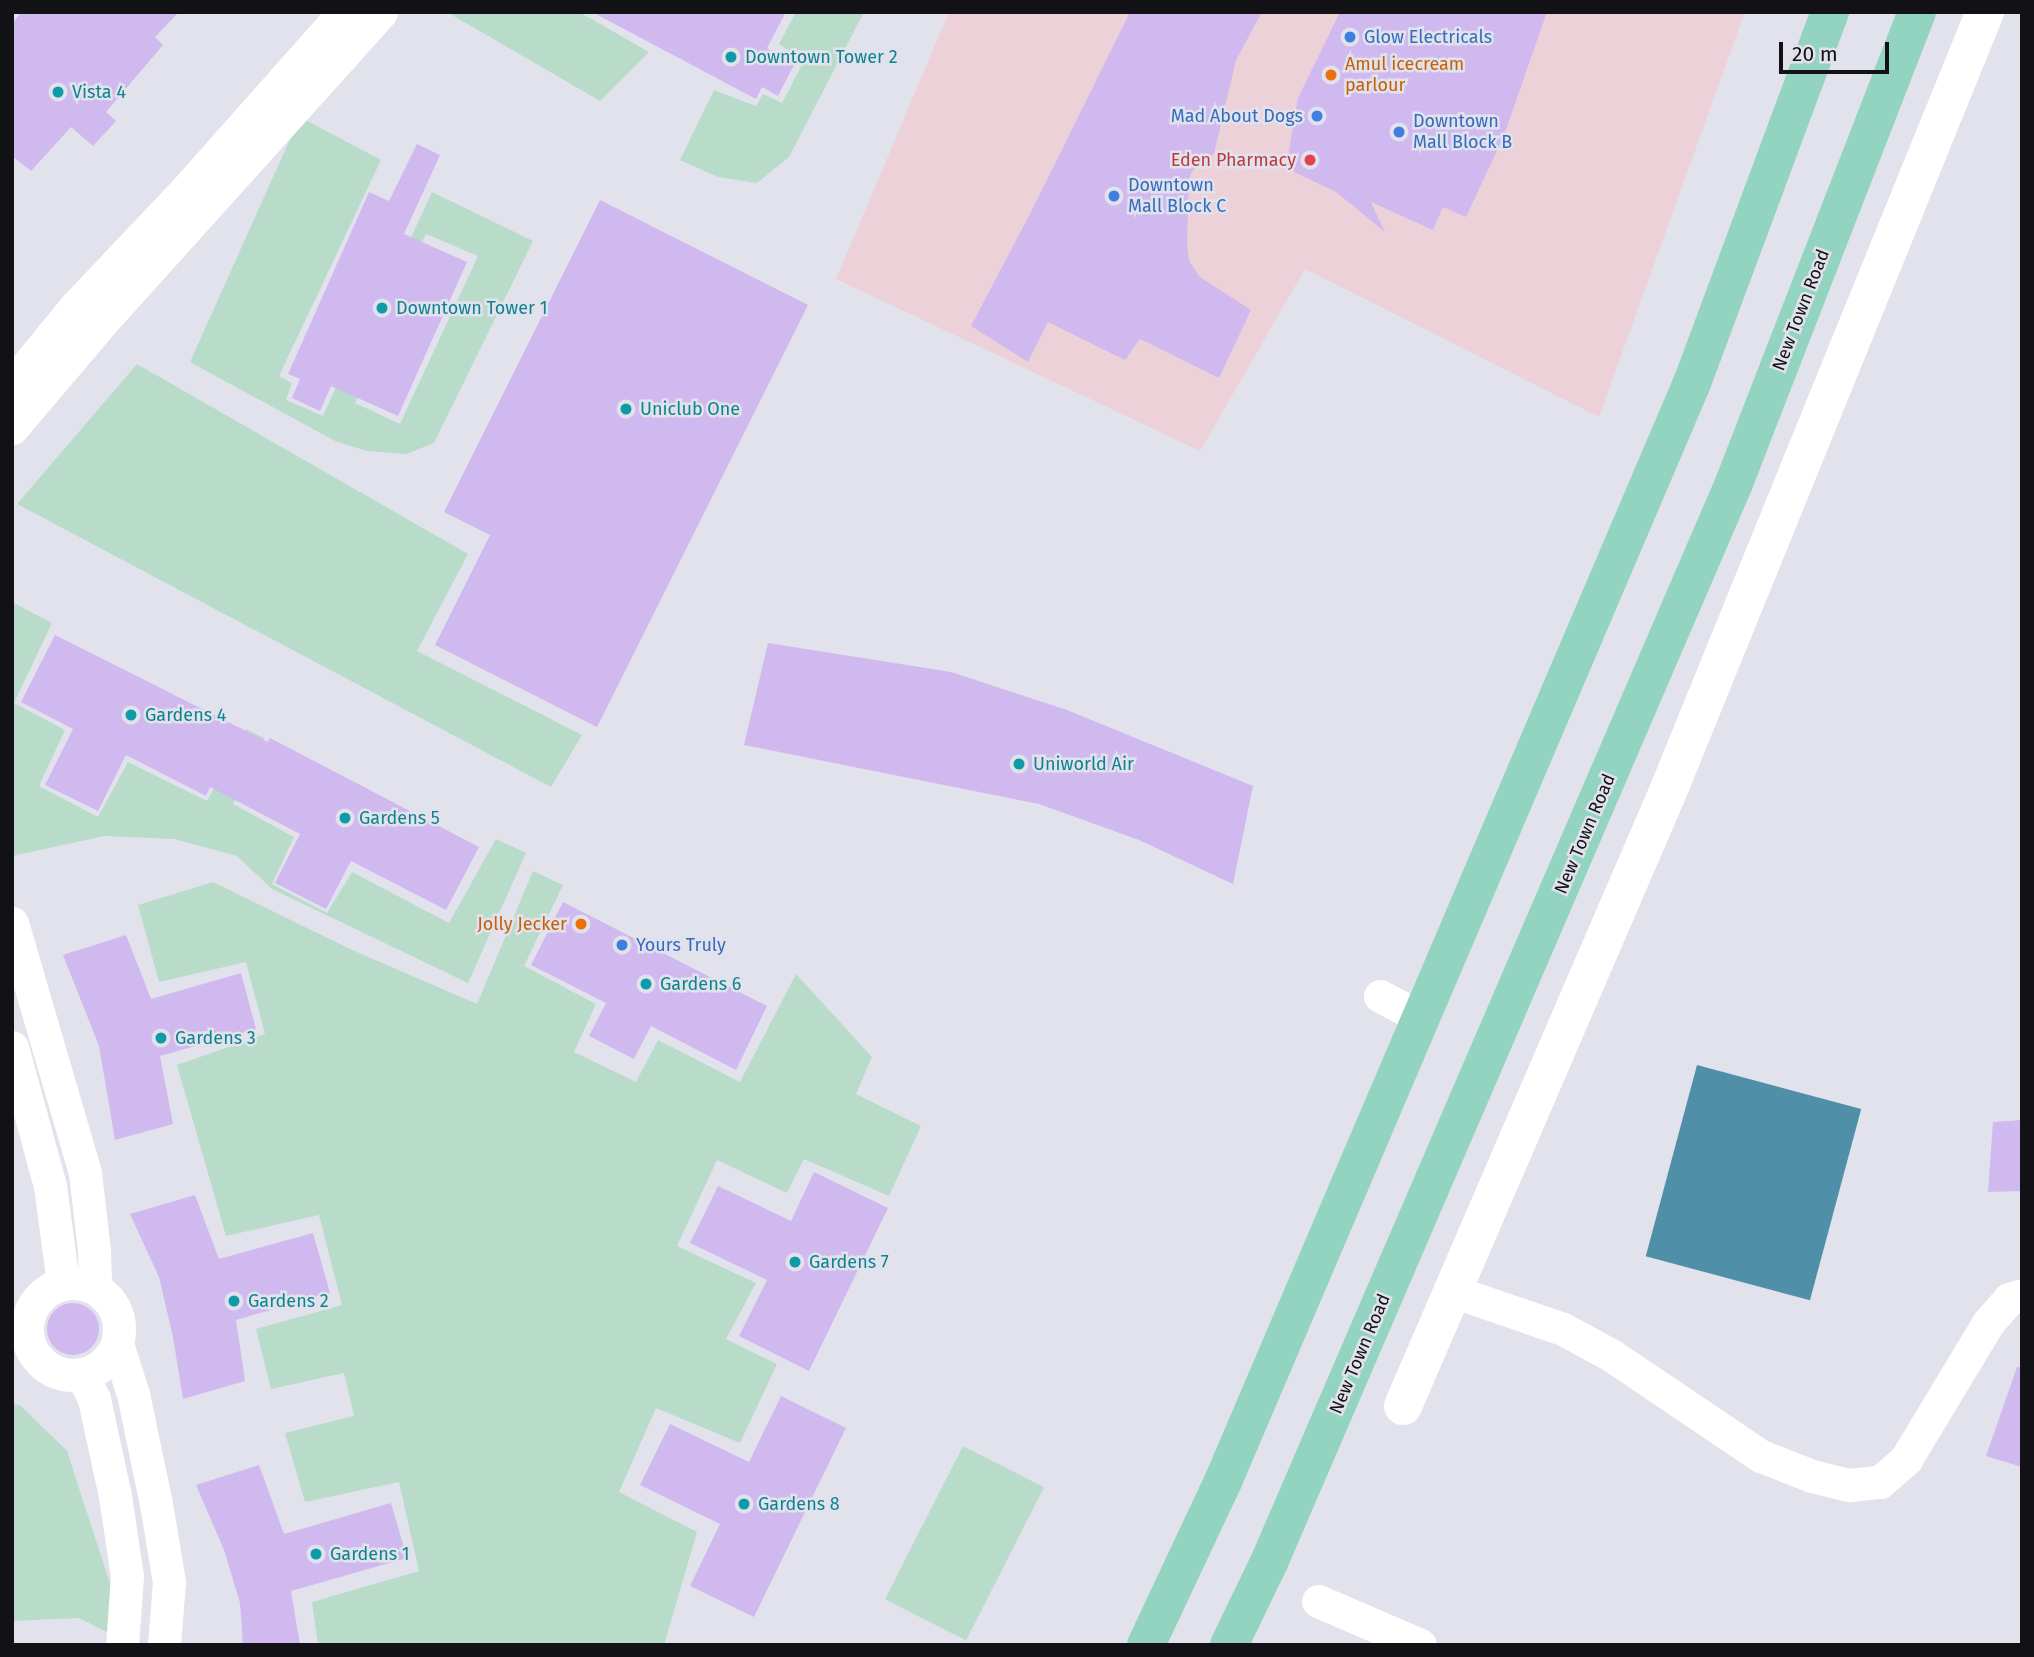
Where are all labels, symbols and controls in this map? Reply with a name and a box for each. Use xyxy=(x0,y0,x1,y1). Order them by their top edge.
place label: Glow Electricals xyxy=(1364,26,1492,48)
scale bar xyxy=(1782,28,1892,72)
marker: Glow Electricals xyxy=(1342,29,1358,45)
text: 20 m xyxy=(1792,41,1838,67)
place label: Downtown Tower 2 xyxy=(745,46,898,68)
marker: Downtown Tower 2 xyxy=(723,49,739,65)
place label: Amul icecream parlour xyxy=(1345,54,1464,96)
marker: Amul icecream parlour xyxy=(1323,67,1339,83)
place label: Vista 4 xyxy=(72,81,126,103)
marker: Vista 4 xyxy=(50,84,66,100)
place label: Mad About Dogs xyxy=(1171,105,1303,127)
marker: Mad About Dogs xyxy=(1309,108,1325,124)
place label: Downtown Mall Block B xyxy=(1413,111,1512,154)
marker: Downtown Mall Block B xyxy=(1391,124,1407,140)
place label: Eden Pharmacy xyxy=(1171,149,1296,171)
marker: Eden Pharmacy xyxy=(1302,152,1318,168)
place label: Downtown Mall Block C xyxy=(1128,175,1226,218)
marker: Downtown Mall Block C xyxy=(1106,188,1122,204)
street label: New Town Road xyxy=(1768,246,1834,374)
place label: Downtown Tower 1 xyxy=(396,297,548,319)
marker: Downtown Tower 1 xyxy=(374,300,390,316)
place label: Uniclub One xyxy=(640,398,740,420)
marker: Uniclub One xyxy=(618,401,634,417)
place label: Gardens 4 xyxy=(145,704,226,726)
marker: Gardens 4 xyxy=(123,707,139,723)
place label: Uniworld Air xyxy=(1033,753,1134,775)
marker: Uniworld Air xyxy=(1011,756,1027,772)
street label: New Town Road xyxy=(1550,771,1620,897)
place label: Gardens 5 xyxy=(359,807,440,829)
marker: Gardens 5 xyxy=(337,810,353,826)
place label: Jolly Jecker xyxy=(477,913,567,935)
marker: Jolly Jecker xyxy=(573,916,589,932)
place label: Yours Truly xyxy=(636,934,726,956)
marker: Yours Truly xyxy=(614,937,630,953)
place label: Gardens 6 xyxy=(660,973,741,995)
marker: Gardens 6 xyxy=(638,976,654,992)
place label: Gardens 3 xyxy=(175,1027,256,1049)
marker: Gardens 3 xyxy=(153,1030,169,1046)
place label: Gardens 7 xyxy=(809,1251,889,1273)
marker: Gardens 7 xyxy=(787,1254,803,1270)
place label: Gardens 2 xyxy=(248,1290,329,1312)
street label: New Town Road xyxy=(1325,1291,1395,1417)
marker: Gardens 2 xyxy=(226,1293,242,1309)
place label: Gardens 8 xyxy=(758,1493,840,1515)
marker: Gardens 8 xyxy=(736,1496,752,1512)
place label: Gardens 1 xyxy=(330,1543,410,1565)
marker: Gardens 1 xyxy=(308,1546,324,1562)

